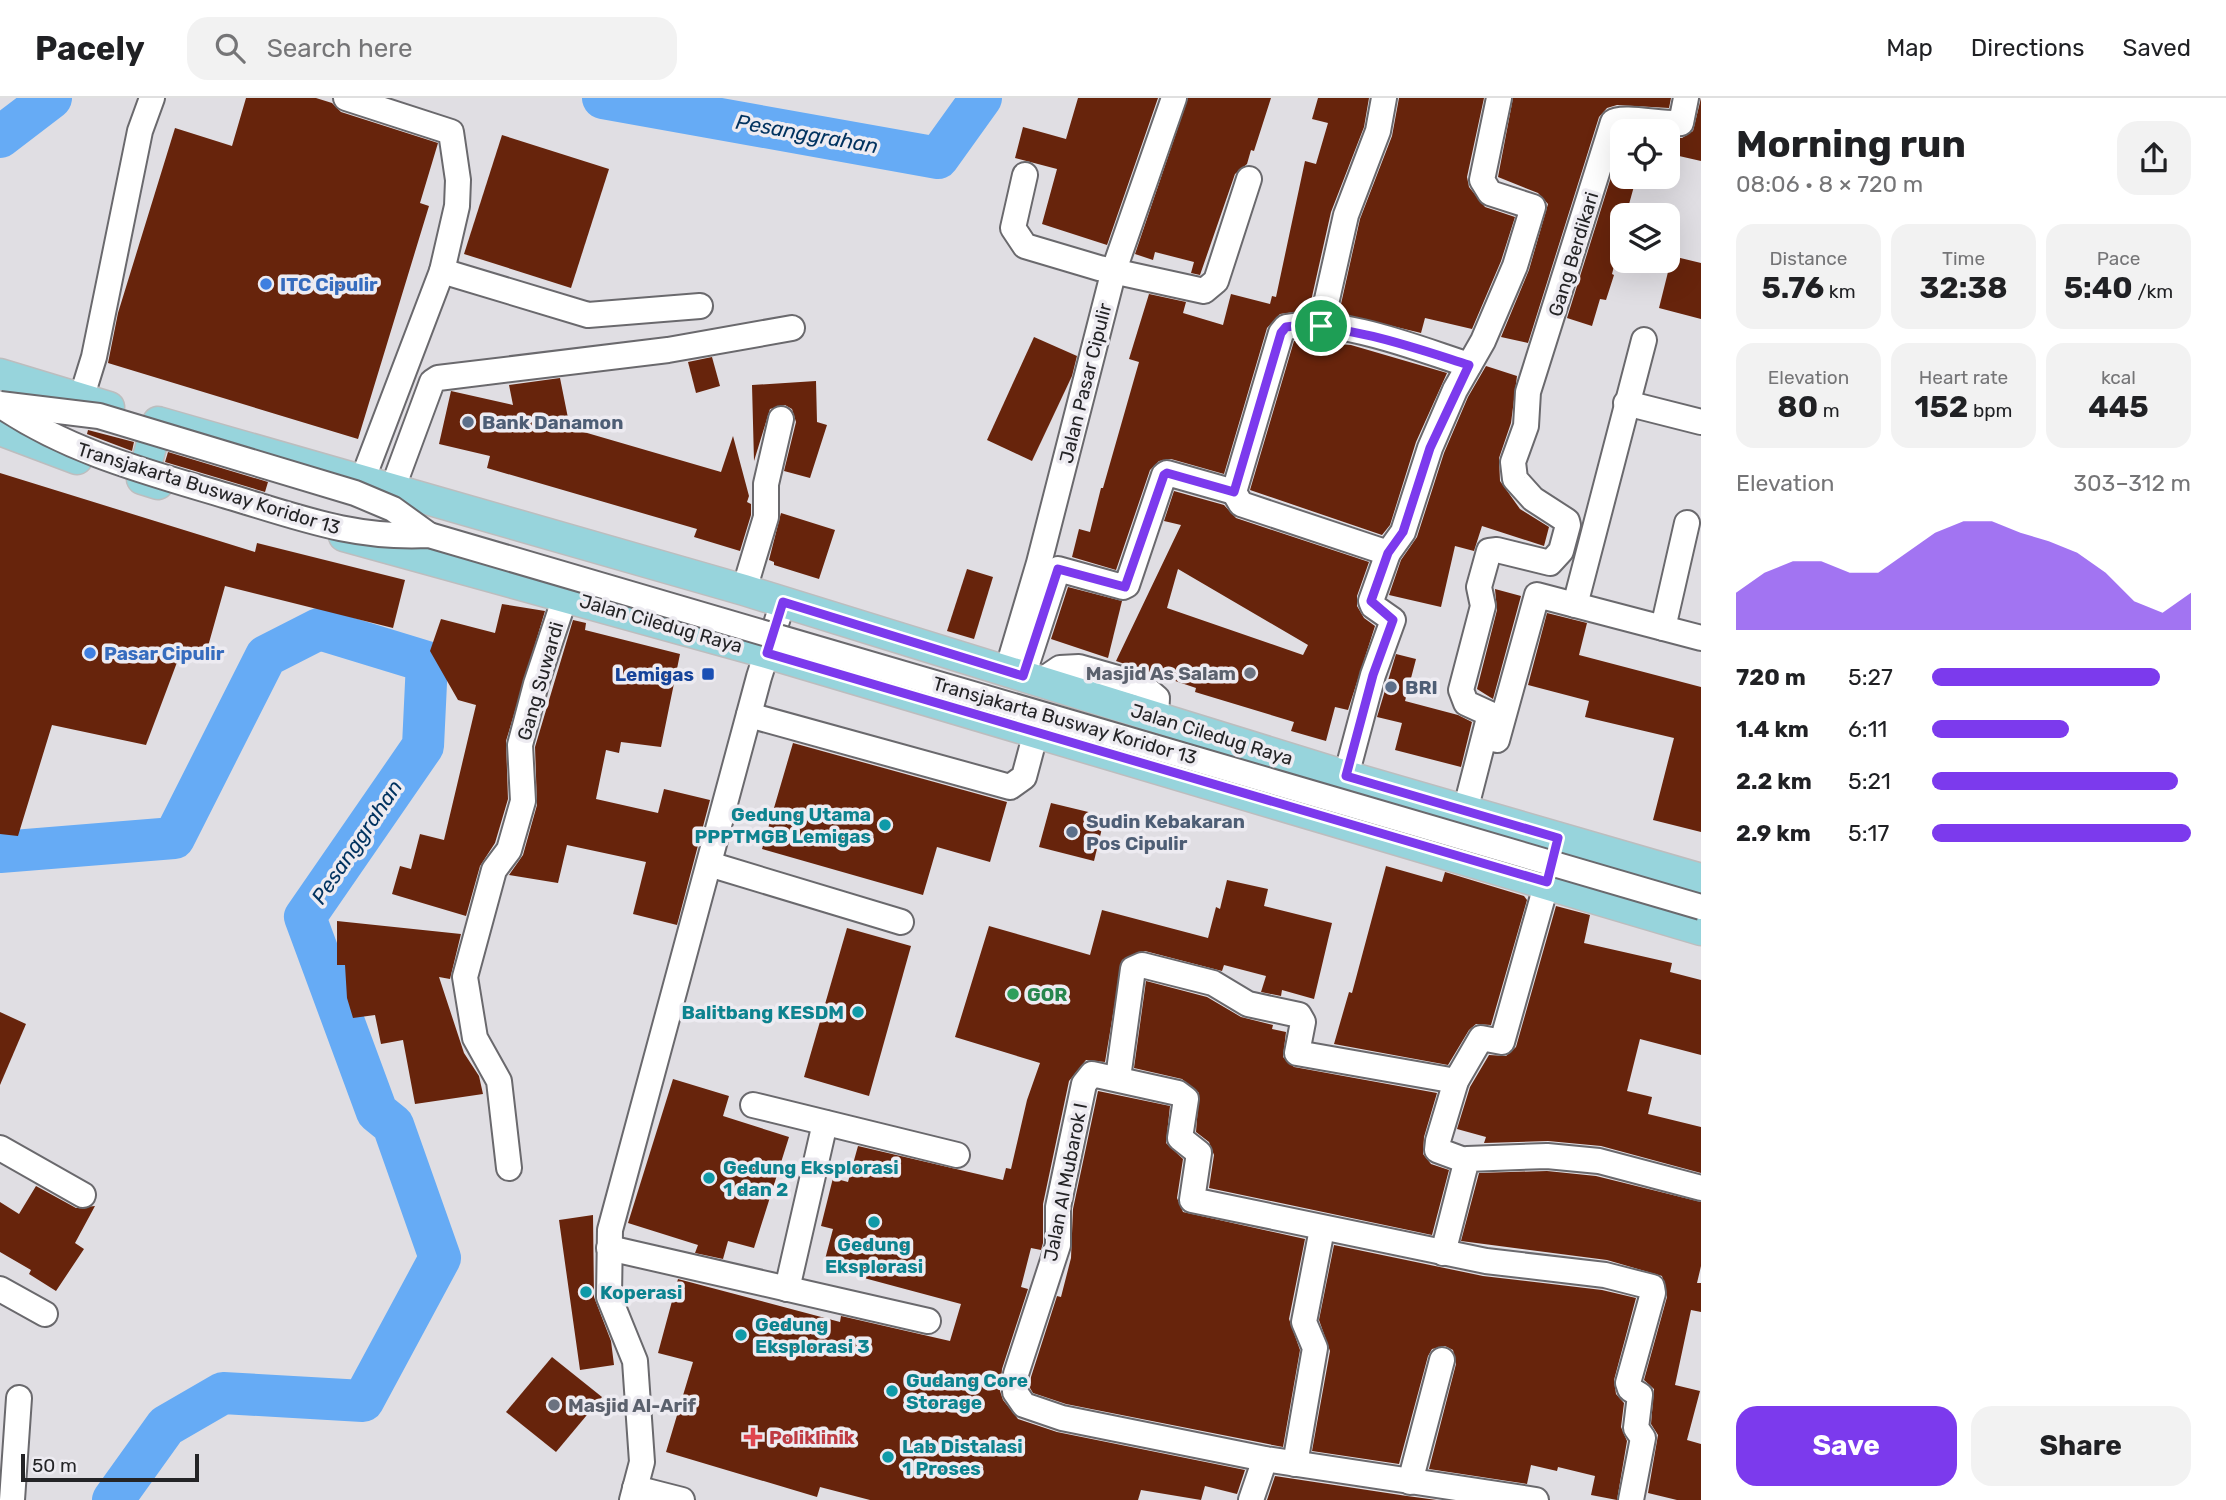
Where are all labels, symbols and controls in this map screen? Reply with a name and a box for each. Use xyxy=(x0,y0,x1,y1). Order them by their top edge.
search box xyxy=(187,17,677,80)
text: Pacely xyxy=(35,29,145,68)
icon: search xyxy=(211,29,249,67)
text: Search here xyxy=(267,33,412,64)
text: Map xyxy=(1886,34,1933,62)
text: Directions xyxy=(1971,34,2084,62)
text: Saved xyxy=(2122,34,2191,62)
water label: Pesanggrahan xyxy=(734,109,880,158)
map controls xyxy=(1610,119,1680,273)
button: locate xyxy=(1610,119,1680,189)
text: Morning run xyxy=(1736,121,1966,167)
button: share xyxy=(2117,121,2191,195)
text: 08:06 · 8 × 720 m xyxy=(1736,170,1923,198)
street label: Gang Berdikari xyxy=(1544,189,1603,319)
button: layers xyxy=(1610,203,1680,273)
text: Distance xyxy=(1770,247,1847,270)
text: Time xyxy=(1942,247,1985,270)
text: Pace xyxy=(2097,247,2140,270)
text: 5.76 xyxy=(1761,270,1824,306)
text: 32:38 xyxy=(1919,270,2008,306)
text: 5:40 xyxy=(2064,270,2133,306)
place label: ITC Cipulir xyxy=(280,273,378,296)
marker: ITC Cipulir xyxy=(258,276,274,292)
text: km xyxy=(1824,280,1856,303)
text: /km xyxy=(2133,280,2173,303)
pin xyxy=(1291,296,1351,356)
street label: Jalan Pasar Cipulir xyxy=(1054,300,1117,466)
icon: arrive xyxy=(1302,307,1340,345)
text: Elevation xyxy=(1768,366,1849,389)
text: Heart rate xyxy=(1919,366,2008,389)
text: kcal xyxy=(2101,366,2136,389)
text: 80 xyxy=(1777,389,1818,425)
text: 152 xyxy=(1915,389,1968,425)
text: 445 xyxy=(2088,389,2149,425)
text: m xyxy=(1818,399,1840,422)
text: bpm xyxy=(1968,399,2012,422)
place label: Bank Danamon xyxy=(482,411,623,434)
marker: Bank Danamon xyxy=(460,414,476,430)
street label: Transjakarta Busway Koridor 13 xyxy=(75,437,343,539)
text: Elevation xyxy=(1736,469,1835,497)
text: 303–312 m xyxy=(2073,469,2191,497)
street label: Jalan Ciledug Raya xyxy=(577,589,745,658)
street label: Gang Suwardi xyxy=(513,619,568,743)
place label: Pasar Cipulir xyxy=(104,642,225,665)
marker: Pasar Cipulir xyxy=(82,645,98,661)
place label: Masjid As Salam xyxy=(1086,662,1236,685)
place label: Lemigas xyxy=(615,663,694,686)
text: 720 m xyxy=(1736,663,1806,691)
text: 5:27 xyxy=(1848,663,1893,691)
marker: Masjid As Salam xyxy=(1242,665,1258,681)
marker: Lemigas xyxy=(700,666,716,682)
street label: Transjakarta Busway Koridor 13 xyxy=(930,672,1200,769)
place label: BRI xyxy=(1405,676,1438,699)
marker: BRI xyxy=(1383,679,1399,695)
street label: Jalan Ciledug Raya xyxy=(1128,699,1296,770)
text: 1.4 km xyxy=(1736,715,1809,743)
text: 6:11 xyxy=(1848,715,1887,743)
text: 2.2 km xyxy=(1736,767,1812,795)
text: 5:21 xyxy=(1848,767,1891,795)
water label: Pesanggrahan xyxy=(306,775,407,908)
place label: Gedung Utama PPPTMGB Lemigas xyxy=(695,803,871,848)
place label: Sudin Kebakaran Pos Cipulir xyxy=(1086,810,1245,855)
marker: Gedung Utama PPPTMGB Lemigas xyxy=(877,817,893,833)
text: 2.9 km xyxy=(1736,819,1811,847)
text: 5:17 xyxy=(1848,819,1889,847)
marker: Sudin Kebakaran Pos Cipulir xyxy=(1064,824,1080,840)
place label: GOR xyxy=(1027,983,1067,1006)
marker: GOR xyxy=(1005,986,1021,1002)
place label: Balitbang KESDM xyxy=(681,1001,844,1024)
marker: Balitbang KESDM xyxy=(850,1004,866,1020)
street label: Jalan Al Mubarok I xyxy=(1039,1101,1092,1263)
place label: Gedung Eksplorasi 1 dan 2 xyxy=(723,1156,899,1201)
marker: Gedung Eksplorasi 1 dan 2 xyxy=(701,1170,717,1186)
marker: Gedung Eksplorasi xyxy=(866,1214,882,1230)
place label: Gedung Eksplorasi xyxy=(825,1233,923,1278)
place label: Koperasi xyxy=(600,1281,683,1304)
marker: Koperasi xyxy=(578,1284,594,1300)
place label: Gedung Eksplorasi 3 xyxy=(755,1313,870,1358)
marker: Gedung Eksplorasi 3 xyxy=(733,1327,749,1343)
place label: Gudang Core Storage xyxy=(906,1369,1028,1414)
marker: Gudang Core Storage xyxy=(884,1383,900,1399)
place label: Masjid Al-Arif xyxy=(568,1394,697,1417)
marker: Masjid Al-Arif xyxy=(546,1397,562,1413)
button: Save xyxy=(1736,1406,1957,1486)
button: Share xyxy=(1971,1406,2191,1486)
place label: Poliklinik xyxy=(769,1426,855,1449)
marker: Poliklinik xyxy=(743,1427,763,1447)
place label: Lab Distalasi 1 Proses xyxy=(902,1435,1023,1480)
marker: Lab Distalasi 1 Proses xyxy=(880,1449,896,1465)
scale bar xyxy=(21,1451,200,1483)
text: 50 m xyxy=(32,1454,77,1477)

